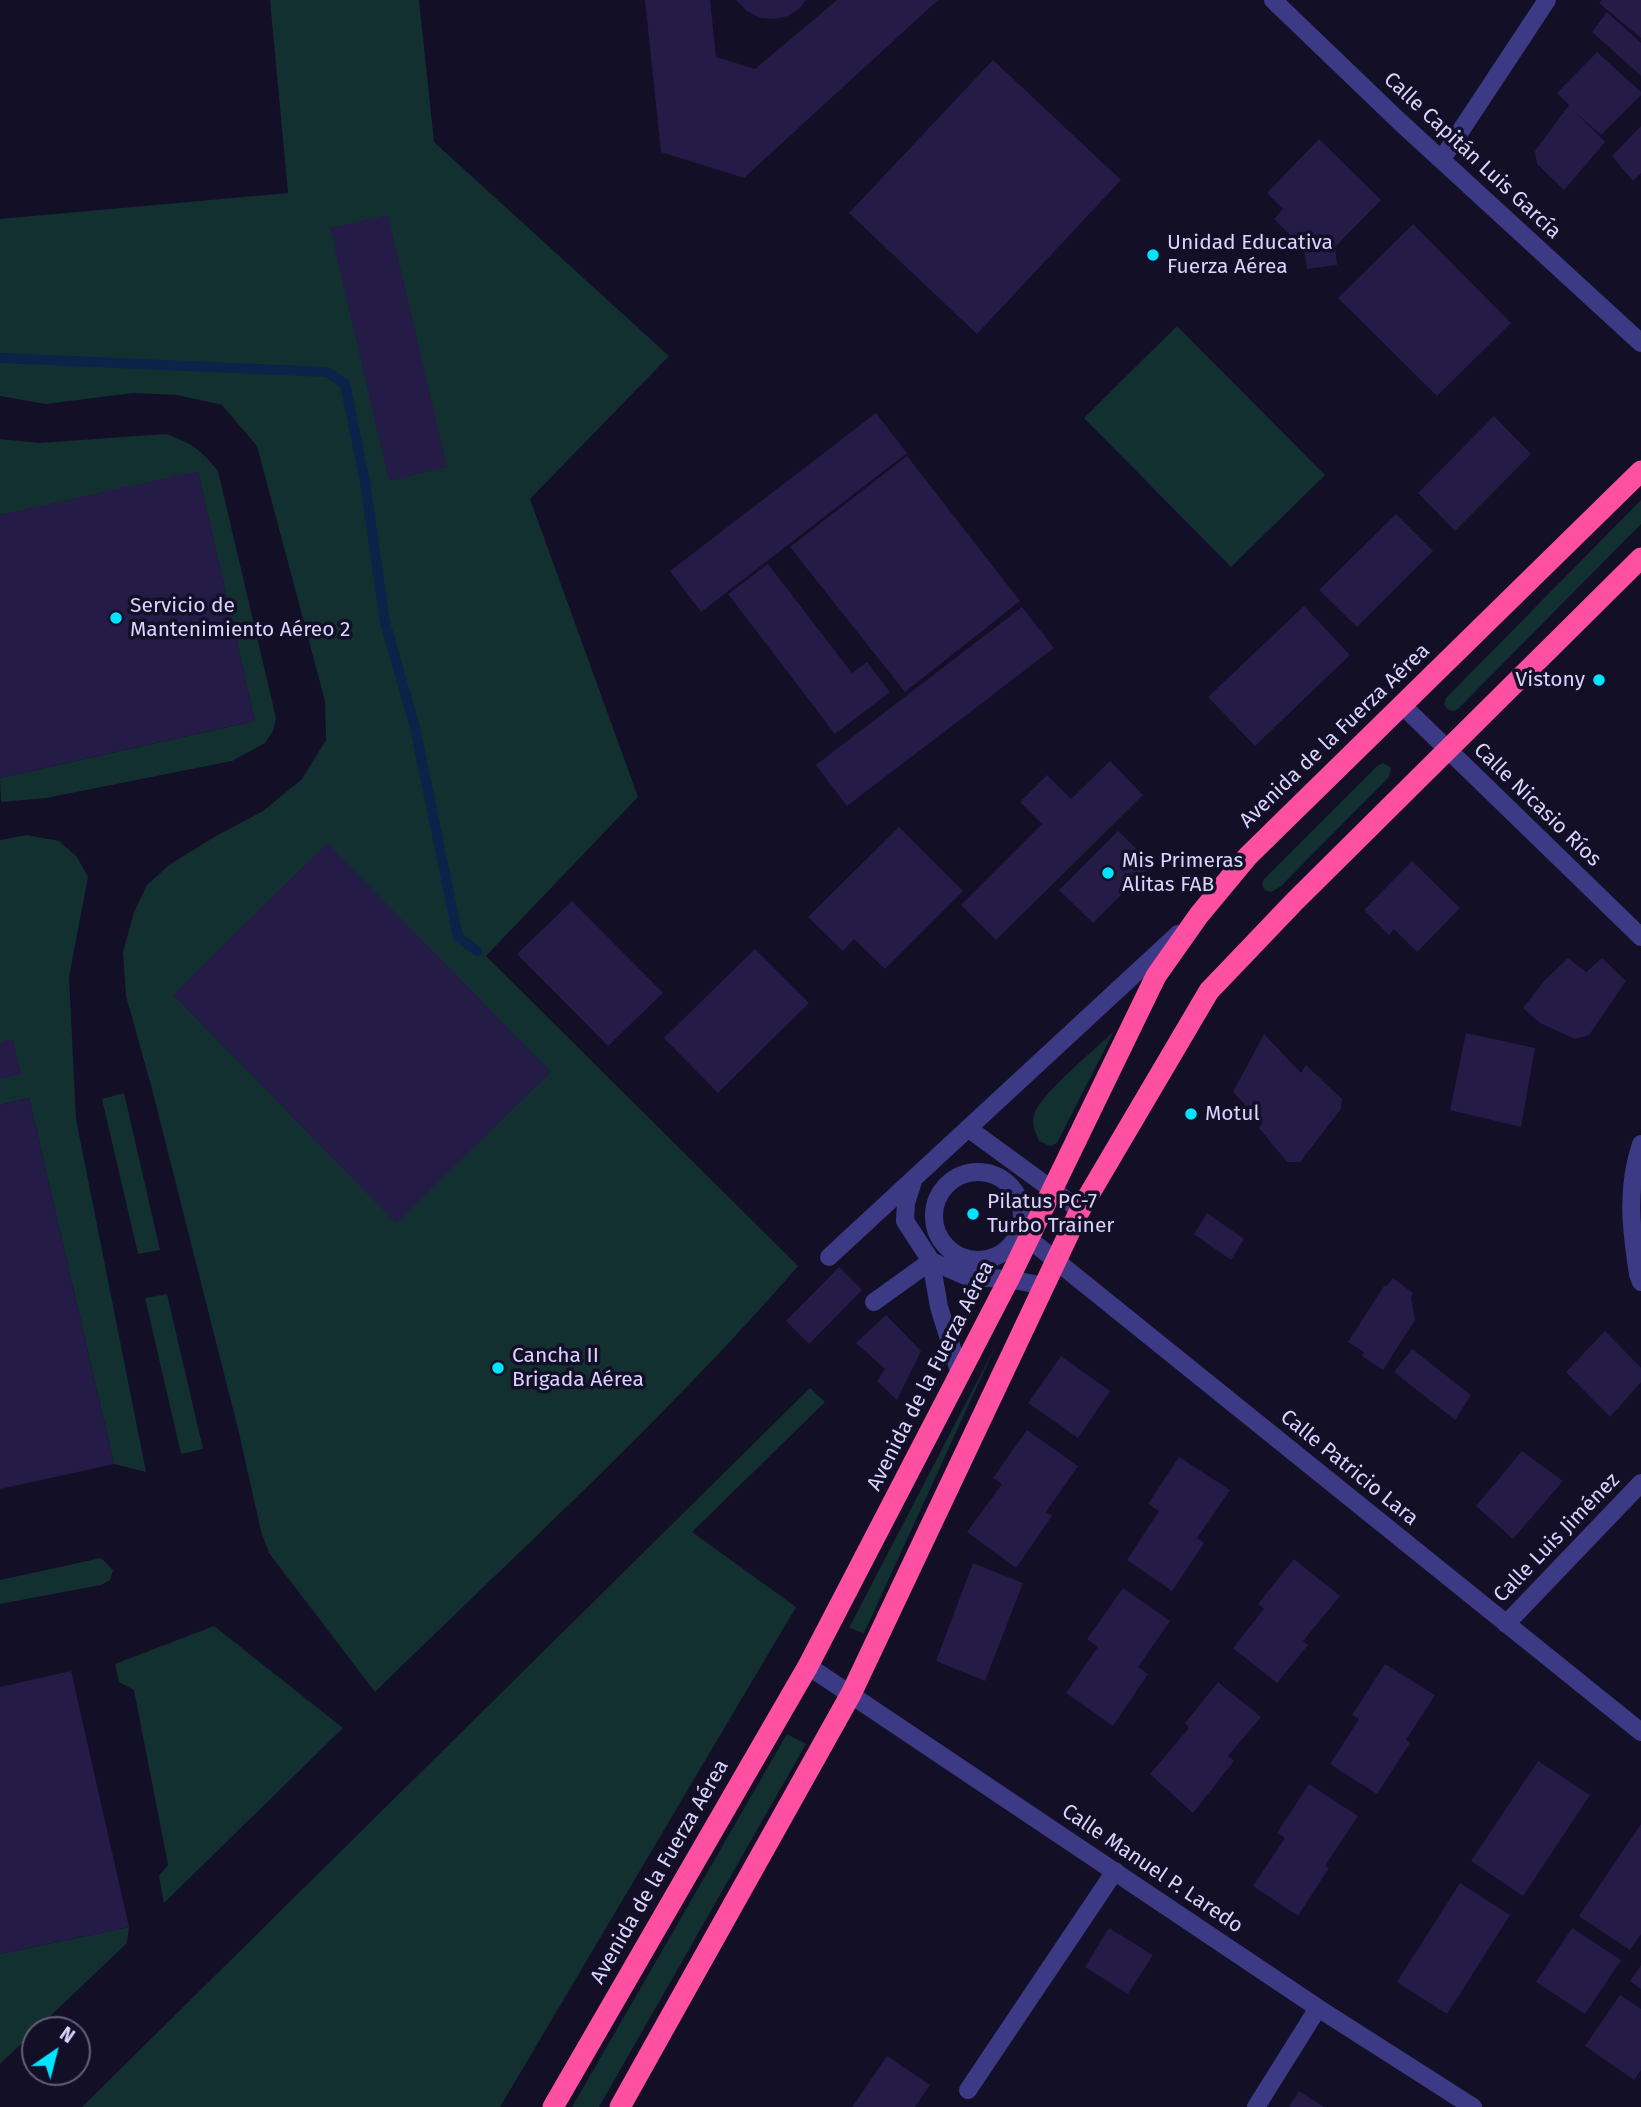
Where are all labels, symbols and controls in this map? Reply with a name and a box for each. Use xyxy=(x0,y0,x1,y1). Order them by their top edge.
street label: Calle Capitán Luis García xyxy=(1378,67,1566,245)
place label: Unidad Educativa Fuerza Aérea xyxy=(1167,230,1333,280)
marker: Unidad Educativa Fuerza Aérea xyxy=(1145,247,1161,263)
place label: Servicio de Mantenimiento Aéreo 2 xyxy=(130,593,350,643)
marker: Servicio de Mantenimiento Aéreo 2 xyxy=(108,610,124,626)
street label: Avenida de la Fuerza Aérea xyxy=(1235,638,1435,834)
place label: Vistony xyxy=(1516,667,1585,693)
marker: Vistony xyxy=(1591,672,1607,688)
street label: Calle Nicasio Ríos xyxy=(1468,738,1606,872)
place label: Mis Primeras Alitas FAB xyxy=(1122,848,1243,898)
marker: Mis Primeras Alitas FAB xyxy=(1100,865,1116,881)
place label: Motul xyxy=(1205,1101,1260,1127)
marker: Motul xyxy=(1183,1106,1199,1122)
place label: Pilatus PC-7 Turbo Trainer xyxy=(987,1189,1114,1239)
marker: Pilatus PC-7 Turbo Trainer xyxy=(965,1206,981,1222)
street label: Avenida de la Fuerza Aérea xyxy=(862,1257,1000,1495)
place label: Cancha II Brigada Aérea xyxy=(512,1343,644,1393)
marker: Cancha II Brigada Aérea xyxy=(490,1360,506,1376)
street label: Calle Patricio Lara xyxy=(1275,1405,1423,1531)
street label: Calle Luis Jiménez xyxy=(1489,1468,1625,1608)
street label: Avenida de la Fuerza Aérea xyxy=(585,1755,735,1989)
street label: Calle Manuel P. Laredo xyxy=(1057,1799,1247,1939)
north arrow xyxy=(21,2016,91,2086)
text: N xyxy=(55,2022,79,2048)

